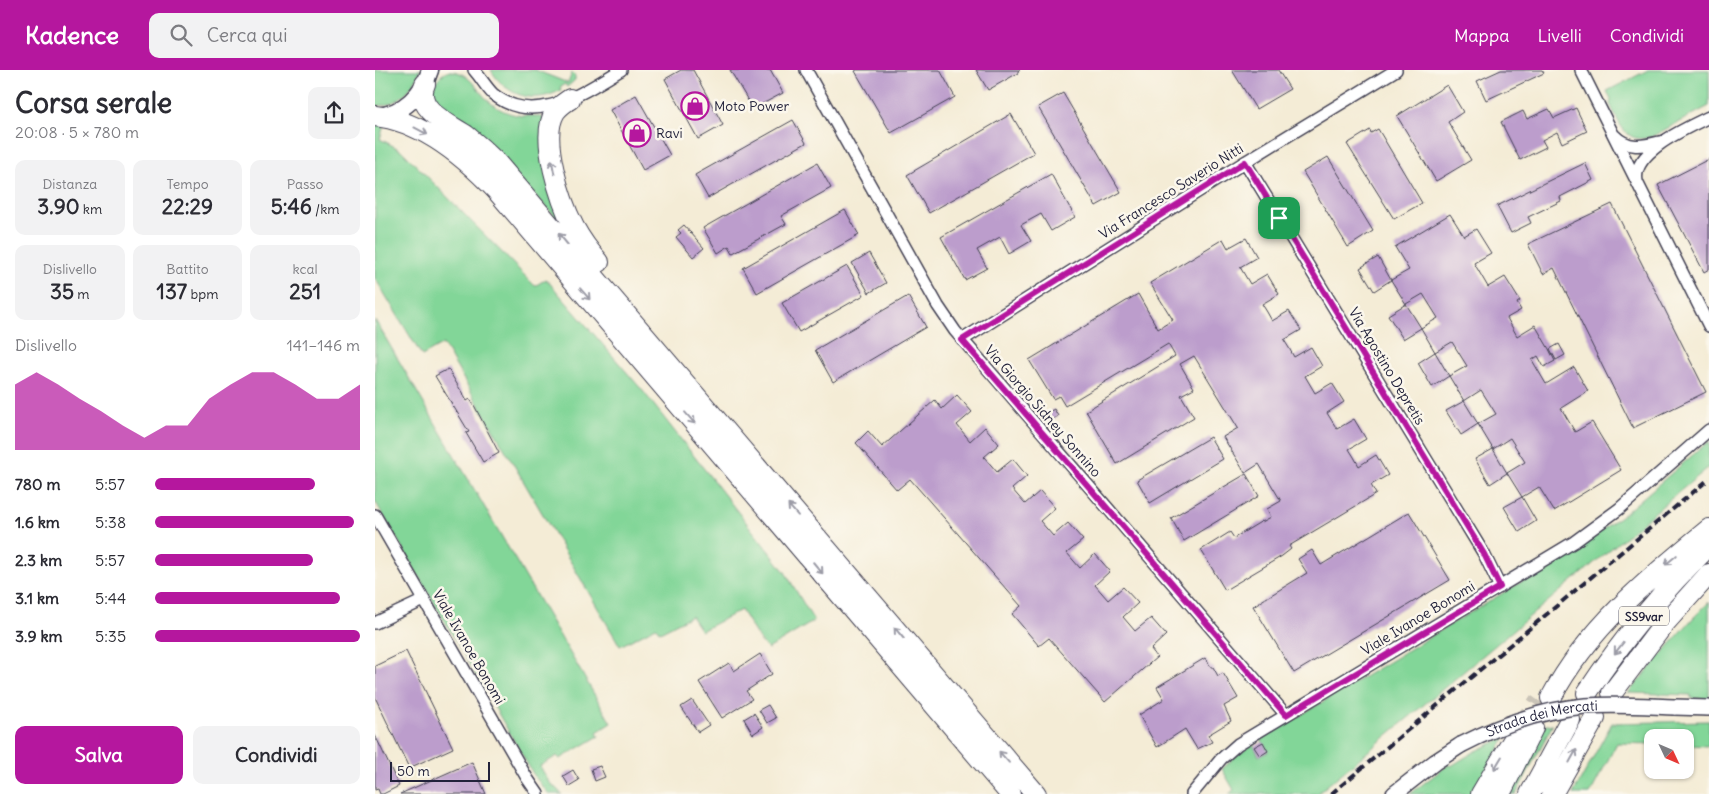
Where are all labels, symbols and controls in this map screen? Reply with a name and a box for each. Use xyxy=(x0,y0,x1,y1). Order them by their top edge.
search box xyxy=(149,13,499,58)
text: Kadence xyxy=(25,20,119,50)
icon: search xyxy=(167,21,195,49)
text: Cerca qui xyxy=(207,23,287,47)
text: Mappa xyxy=(1454,24,1509,47)
text: Livelli xyxy=(1537,24,1582,47)
text: Condividi xyxy=(1610,24,1684,47)
text: Corsa serale xyxy=(15,85,172,121)
button: share xyxy=(308,87,360,139)
shop icon: Moto Power xyxy=(680,91,710,121)
place label: Moto Power xyxy=(714,97,789,115)
shop icon: Ravi xyxy=(622,118,652,148)
text: 20:08 · 5 × 780 m xyxy=(15,122,139,142)
place label: Ravi xyxy=(656,124,683,142)
one-way arrow xyxy=(413,127,428,136)
street label: Via Francesco Saverio Nitti xyxy=(1096,139,1246,243)
one-way arrow xyxy=(548,159,558,175)
text: Distanza xyxy=(42,175,97,193)
text: Tempo xyxy=(166,175,209,193)
text: Passo xyxy=(287,175,324,193)
text: 3.90 xyxy=(37,193,80,220)
text: 22:29 xyxy=(162,193,213,220)
text: 5:46 xyxy=(271,193,312,220)
pin xyxy=(1258,197,1300,239)
text: km xyxy=(80,200,102,218)
text: /km xyxy=(312,200,340,218)
icon: arrive xyxy=(1265,204,1293,232)
one-way arrow xyxy=(557,233,569,246)
text: Dislivello xyxy=(43,260,97,278)
text: Battito xyxy=(166,260,209,278)
text: kcal xyxy=(293,260,318,278)
text: 35 xyxy=(50,278,74,305)
text: 137 xyxy=(157,278,187,305)
text: 251 xyxy=(289,278,321,305)
text: m xyxy=(74,285,90,303)
text: bpm xyxy=(187,285,218,303)
one-way arrow xyxy=(579,287,590,300)
street label: Via Agostino Depretis xyxy=(1345,304,1429,428)
text: Dislivello xyxy=(15,335,77,355)
text: 141–146 m xyxy=(286,335,360,355)
street label: Via Giorgio Sidney Sonnino xyxy=(981,341,1105,481)
one-way arrow xyxy=(684,411,696,424)
text: 780 m xyxy=(15,474,60,494)
text: 5:57 xyxy=(95,474,125,494)
one-way arrow xyxy=(787,503,799,516)
text: 1.6 km xyxy=(15,512,60,532)
text: 5:38 xyxy=(95,512,126,532)
text: 2.3 km xyxy=(15,550,62,570)
text: 5:57 xyxy=(95,550,125,570)
one-way arrow xyxy=(1665,554,1678,566)
one-way arrow xyxy=(812,561,823,574)
street label: Viale Ivanoe Bonomi xyxy=(1358,577,1478,659)
street label: Viale Ivanoe Bonomi xyxy=(429,586,509,708)
text: 3.1 km xyxy=(15,588,59,608)
text: 5:44 xyxy=(95,588,126,608)
road number: SS9var xyxy=(1619,606,1669,626)
text: 3.9 km xyxy=(15,626,63,646)
text: 5:35 xyxy=(95,626,126,646)
one-way arrow xyxy=(893,627,904,640)
one-way arrow xyxy=(1614,641,1624,655)
street label: Strada dei Mercati xyxy=(1483,696,1598,741)
button: Salva xyxy=(15,726,183,784)
button: Condividi xyxy=(193,726,360,784)
north arrow xyxy=(1644,729,1694,779)
map controls xyxy=(1644,729,1694,779)
one-way arrow xyxy=(1568,748,1578,763)
one-way arrow xyxy=(999,751,1010,764)
one-way arrow xyxy=(1493,756,1503,770)
scale bar xyxy=(390,759,490,782)
text: 50 m xyxy=(397,762,430,780)

